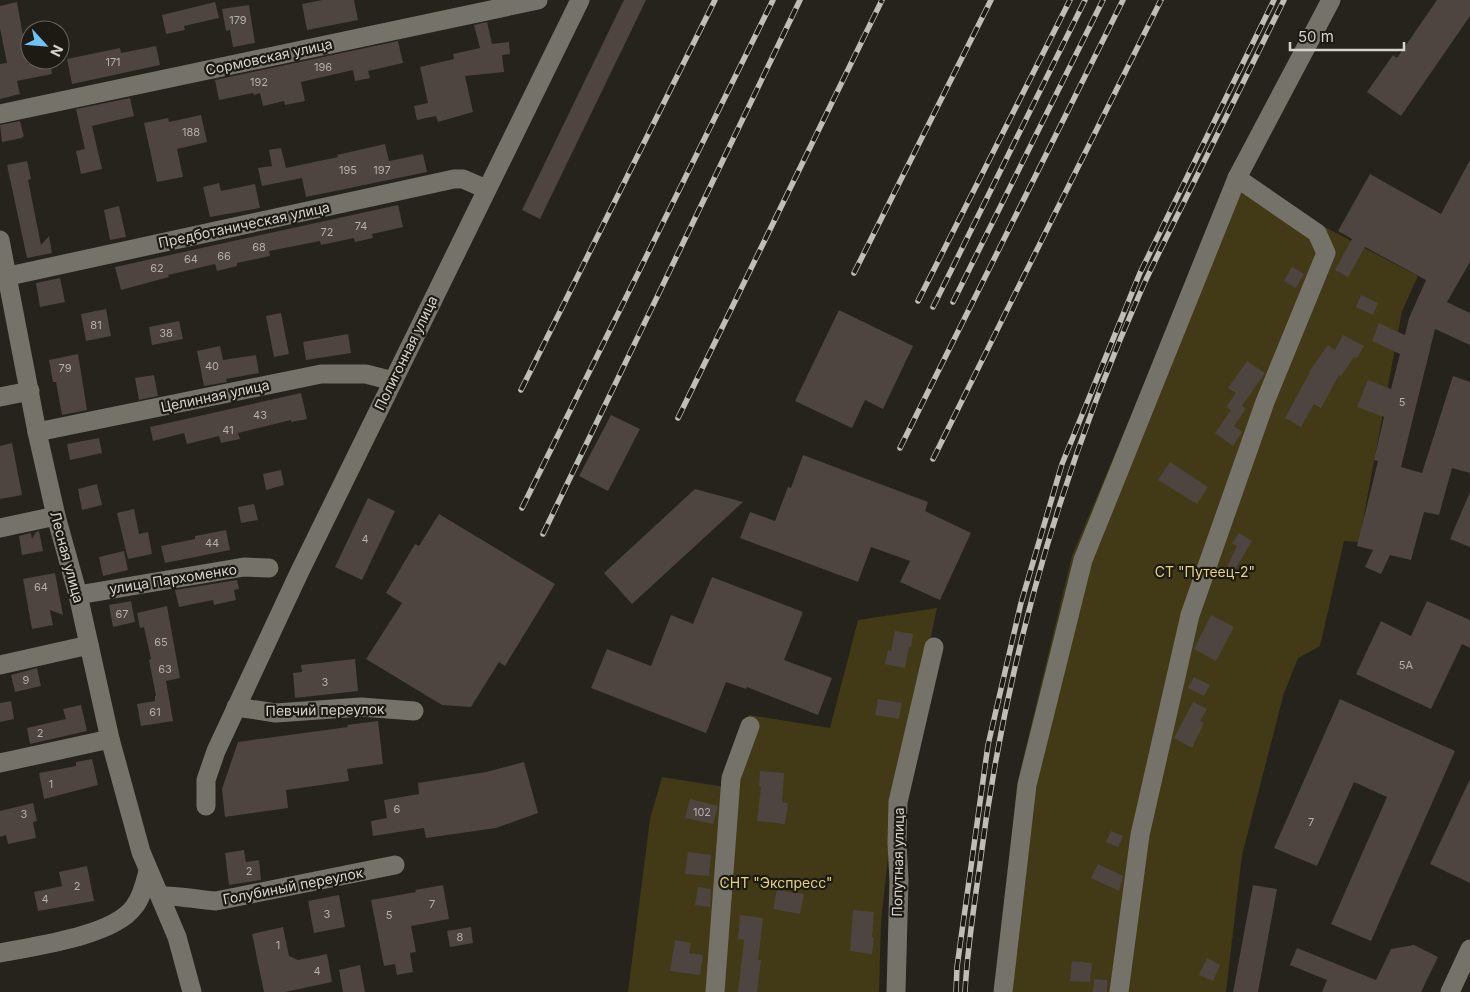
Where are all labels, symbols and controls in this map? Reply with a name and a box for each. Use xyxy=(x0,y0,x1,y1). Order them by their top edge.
house number: 179 xyxy=(229,13,247,27)
north arrow xyxy=(20,20,70,70)
scale bar xyxy=(1290,20,1404,52)
text: 50 m xyxy=(1298,27,1334,46)
street label: Сормовская улица xyxy=(204,35,334,78)
text: N xyxy=(47,42,67,59)
house number: 171 xyxy=(105,55,121,69)
house number: 196 xyxy=(314,60,332,74)
house number: 192 xyxy=(250,75,268,89)
house number: 188 xyxy=(182,125,200,139)
house number: 195 xyxy=(339,163,357,177)
house number: 197 xyxy=(373,163,391,177)
street label: Предботаническая улица xyxy=(157,198,331,251)
house number: 74 xyxy=(355,219,367,233)
house number: 72 xyxy=(321,225,333,239)
house number: 68 xyxy=(252,240,266,254)
house number: 66 xyxy=(217,249,231,263)
house number: 64 xyxy=(184,252,198,266)
house number: 62 xyxy=(150,261,164,275)
street label: Полигонная улица xyxy=(370,293,441,413)
house number: 81 xyxy=(90,318,102,332)
house number: 38 xyxy=(159,326,173,340)
house number: 40 xyxy=(205,359,219,373)
house number: 79 xyxy=(59,361,72,375)
street label: Целинная улица xyxy=(159,376,271,415)
house number: 5 xyxy=(1399,395,1406,409)
house number: 43 xyxy=(253,408,267,422)
house number: 41 xyxy=(222,423,234,437)
street label: Лесная улица xyxy=(47,509,88,605)
house number: 4 xyxy=(361,532,369,546)
house number: 44 xyxy=(205,536,219,550)
street label: улица Пархоменко xyxy=(108,560,238,597)
park label: СТ "Путеец-2" xyxy=(1155,563,1255,580)
house number: 64 xyxy=(34,580,48,594)
house number: 67 xyxy=(115,607,129,621)
house number: 65 xyxy=(154,635,168,649)
house number: 5А xyxy=(1399,658,1414,672)
house number: 63 xyxy=(158,662,172,676)
house number: 9 xyxy=(23,673,30,687)
house number: 3 xyxy=(322,675,329,689)
street label: Певчий переулок xyxy=(265,700,385,719)
house number: 61 xyxy=(149,705,161,719)
house number: 2 xyxy=(37,726,43,740)
house number: 1 xyxy=(49,777,53,791)
house number: 6 xyxy=(394,802,401,816)
house number: 102 xyxy=(693,805,711,819)
house number: 3 xyxy=(21,807,28,821)
street label: Попутная улица xyxy=(888,807,907,917)
house number: 7 xyxy=(1308,815,1314,829)
street label: Голубиный переулок xyxy=(221,863,365,907)
house number: 2 xyxy=(246,864,252,878)
park label: СНТ "Экспресс" xyxy=(720,874,832,891)
house number: 2 xyxy=(74,879,80,893)
house number: 4 xyxy=(41,892,49,906)
house number: 7 xyxy=(429,897,435,911)
house number: 3 xyxy=(324,907,331,921)
house number: 5 xyxy=(386,908,393,922)
house number: 8 xyxy=(457,930,464,944)
house number: 1 xyxy=(276,938,280,952)
house number: 4 xyxy=(313,964,321,978)

